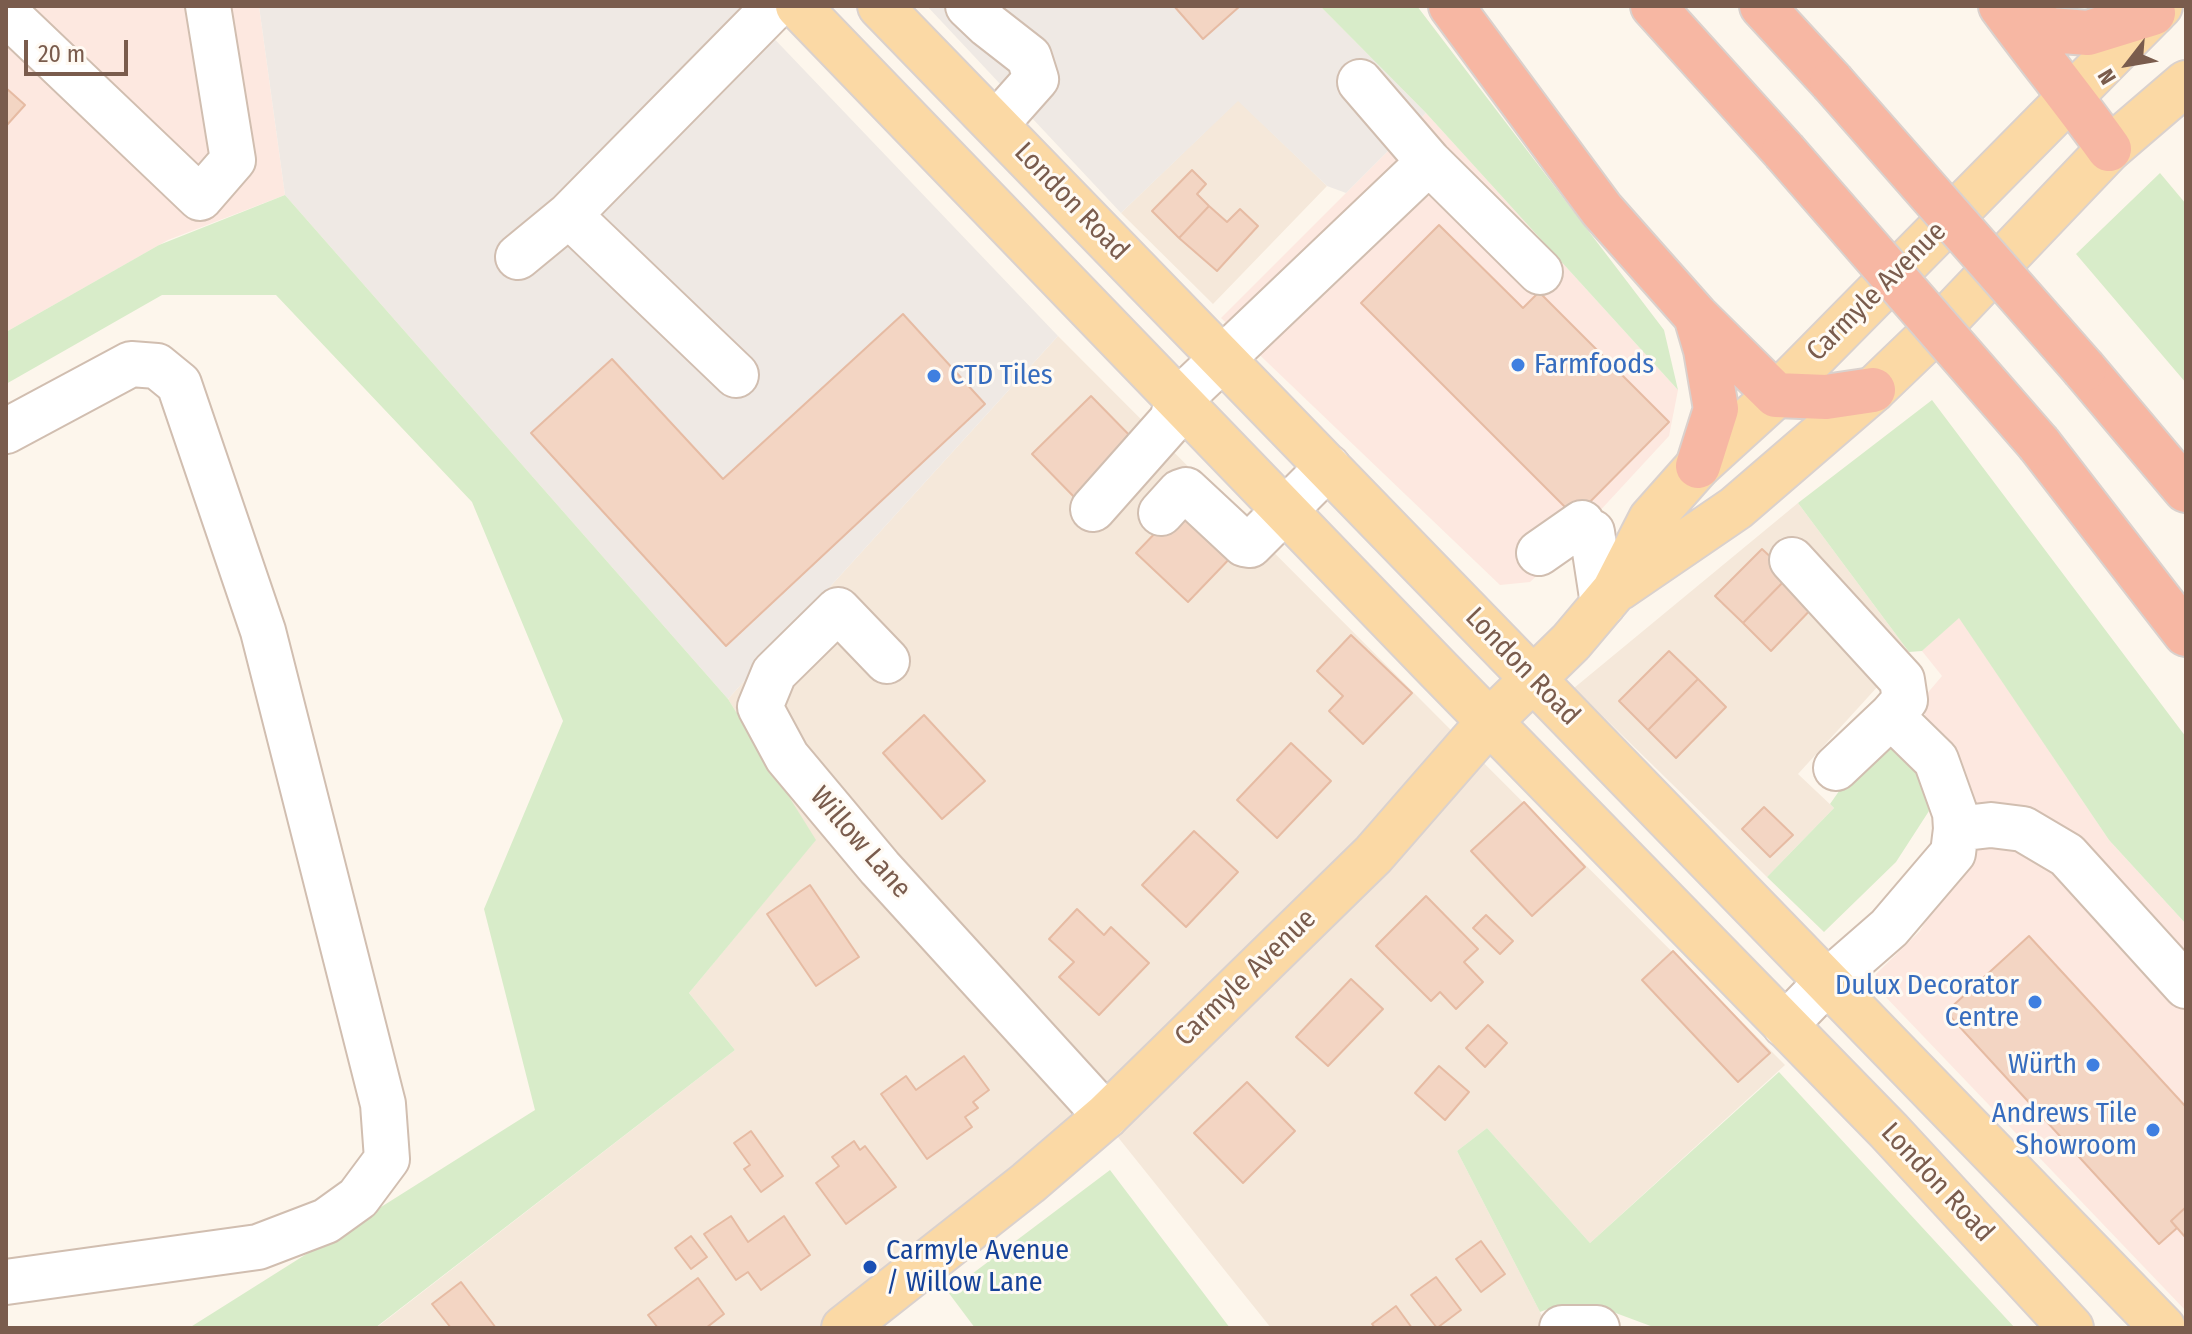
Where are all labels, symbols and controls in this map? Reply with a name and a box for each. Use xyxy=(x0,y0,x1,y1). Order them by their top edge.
scale bar xyxy=(28,24,132,74)
north arrow xyxy=(2088,24,2168,104)
text: 20 m xyxy=(38,40,85,68)
text: N xyxy=(2092,64,2122,89)
street label: London Road xyxy=(1007,136,1135,268)
street label: Carmyle Avenue xyxy=(1800,215,1954,369)
place label: Farmfoods xyxy=(1534,348,1654,382)
marker: Farmfoods xyxy=(1509,356,1527,374)
place label: CTD Tiles xyxy=(950,359,1053,393)
marker: CTD Tiles xyxy=(925,367,943,385)
street label: London Road xyxy=(1458,601,1586,733)
street label: Willow Lane xyxy=(802,780,918,906)
street label: Carmyle Avenue xyxy=(1168,902,1324,1054)
place label: Dulux Decorator Centre xyxy=(1835,969,2019,1035)
marker: Dulux Decorator Centre xyxy=(2026,993,2044,1011)
place label: Würth xyxy=(2008,1048,2077,1082)
marker: Würth xyxy=(2084,1056,2102,1074)
place label: Andrews Tile Showroom xyxy=(1992,1097,2137,1163)
street label: London Road xyxy=(1873,1117,2001,1249)
marker: Andrews Tile Showroom xyxy=(2144,1121,2162,1139)
place label: Carmyle Avenue / Willow Lane xyxy=(886,1234,1069,1300)
marker: Carmyle Avenue / Willow Lane xyxy=(861,1258,879,1276)

